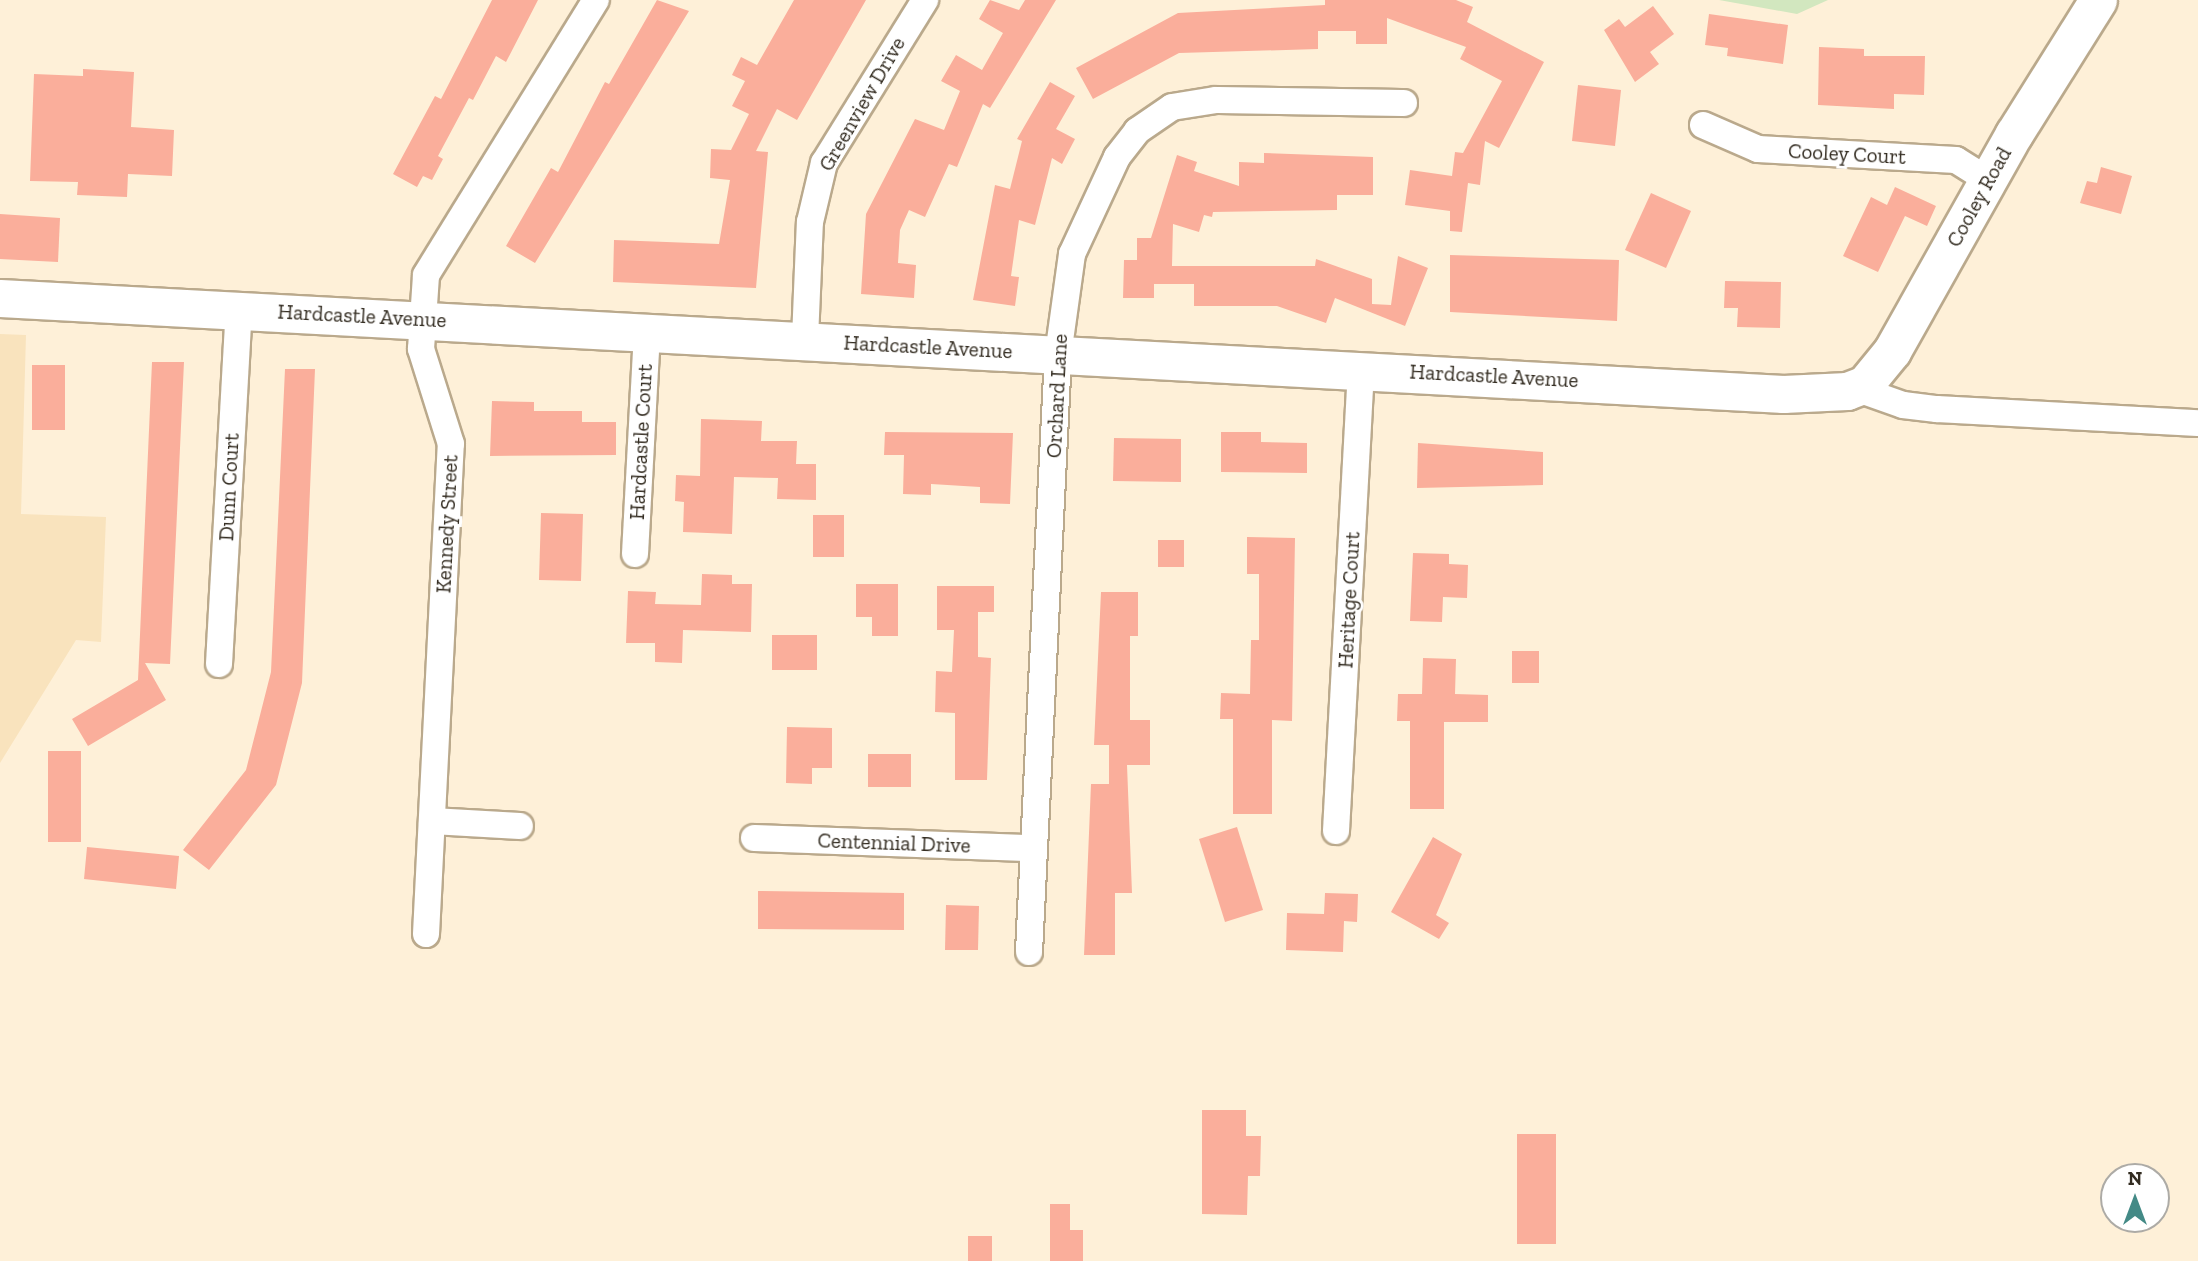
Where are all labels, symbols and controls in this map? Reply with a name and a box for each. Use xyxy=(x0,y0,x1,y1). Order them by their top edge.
street label: Greenview Drive xyxy=(813,32,911,176)
street label: Cooley Court xyxy=(1787,138,1907,170)
street label: Cooley Road xyxy=(1941,142,2017,252)
street label: Hardcastle Avenue xyxy=(277,299,447,333)
street label: Hardcastle Avenue xyxy=(843,330,1013,364)
street label: Orchard Lane xyxy=(1041,333,1073,459)
street label: Hardcastle Avenue xyxy=(1409,359,1579,393)
street label: Hardcastle Court xyxy=(624,363,658,521)
street label: Dunn Court xyxy=(214,432,244,542)
street label: Kennedy Street xyxy=(431,454,463,594)
street label: Heritage Court xyxy=(1333,531,1365,669)
street label: Centennial Drive xyxy=(817,828,971,858)
north arrow xyxy=(2100,1163,2170,1233)
text: N xyxy=(2128,1167,2142,1190)

